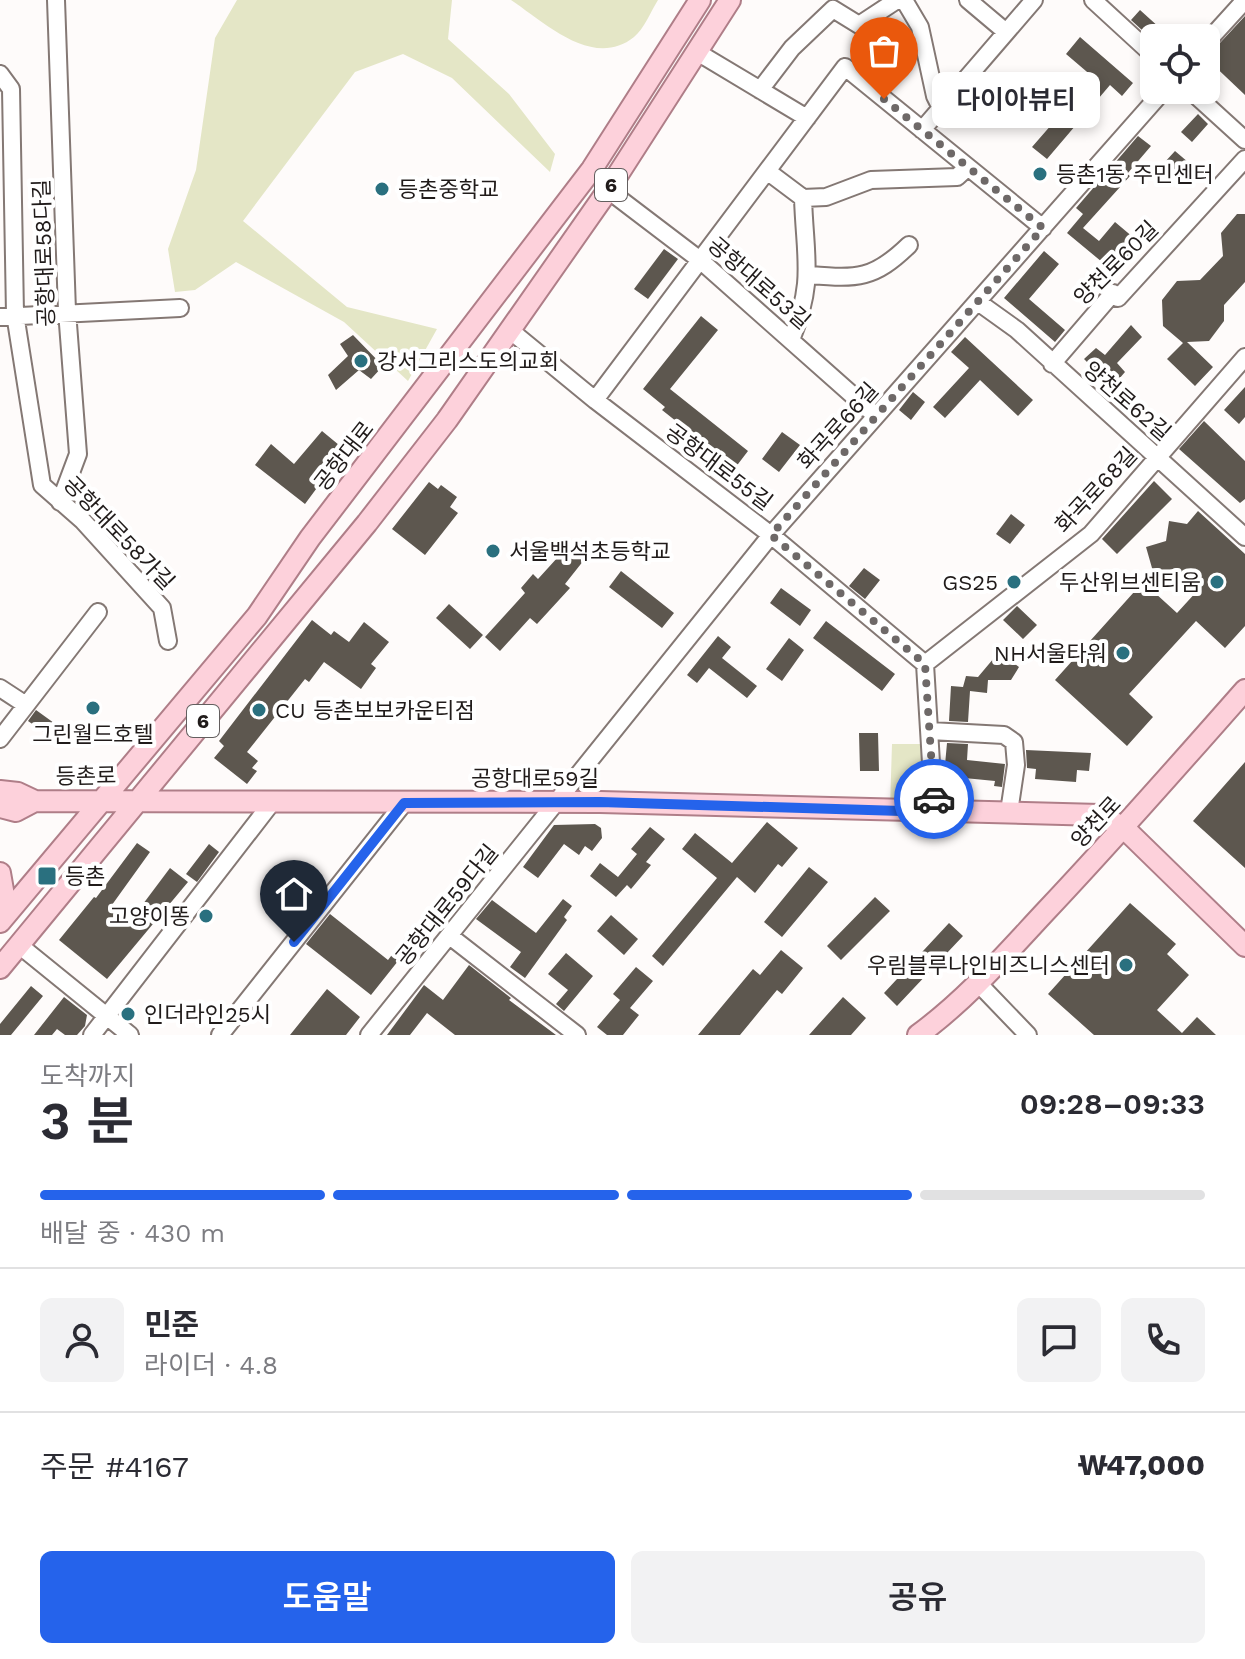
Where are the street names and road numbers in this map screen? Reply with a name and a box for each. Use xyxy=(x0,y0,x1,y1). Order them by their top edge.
road number: 6 xyxy=(595,169,627,201)
street label: 공항대로58다길 xyxy=(29,179,59,327)
street label: 양천로60길 xyxy=(1069,216,1163,310)
street label: 공항대로53길 xyxy=(703,232,815,334)
street label: 양천로62길 xyxy=(1078,356,1176,446)
street label: 화곡로66길 xyxy=(793,378,883,474)
street label: 공항대로 xyxy=(309,416,379,496)
street label: 공항대로55길 xyxy=(661,419,777,515)
street label: 화곡로68길 xyxy=(1050,442,1142,538)
street label: 공항대로58가길 xyxy=(59,471,179,595)
road number: 6 xyxy=(187,705,219,737)
street label: 등촌로 xyxy=(55,763,117,789)
street label: 공항대로59길 xyxy=(471,766,599,791)
street label: 양천로 xyxy=(1066,791,1126,853)
street label: 공항대로59다길 xyxy=(391,840,503,970)

